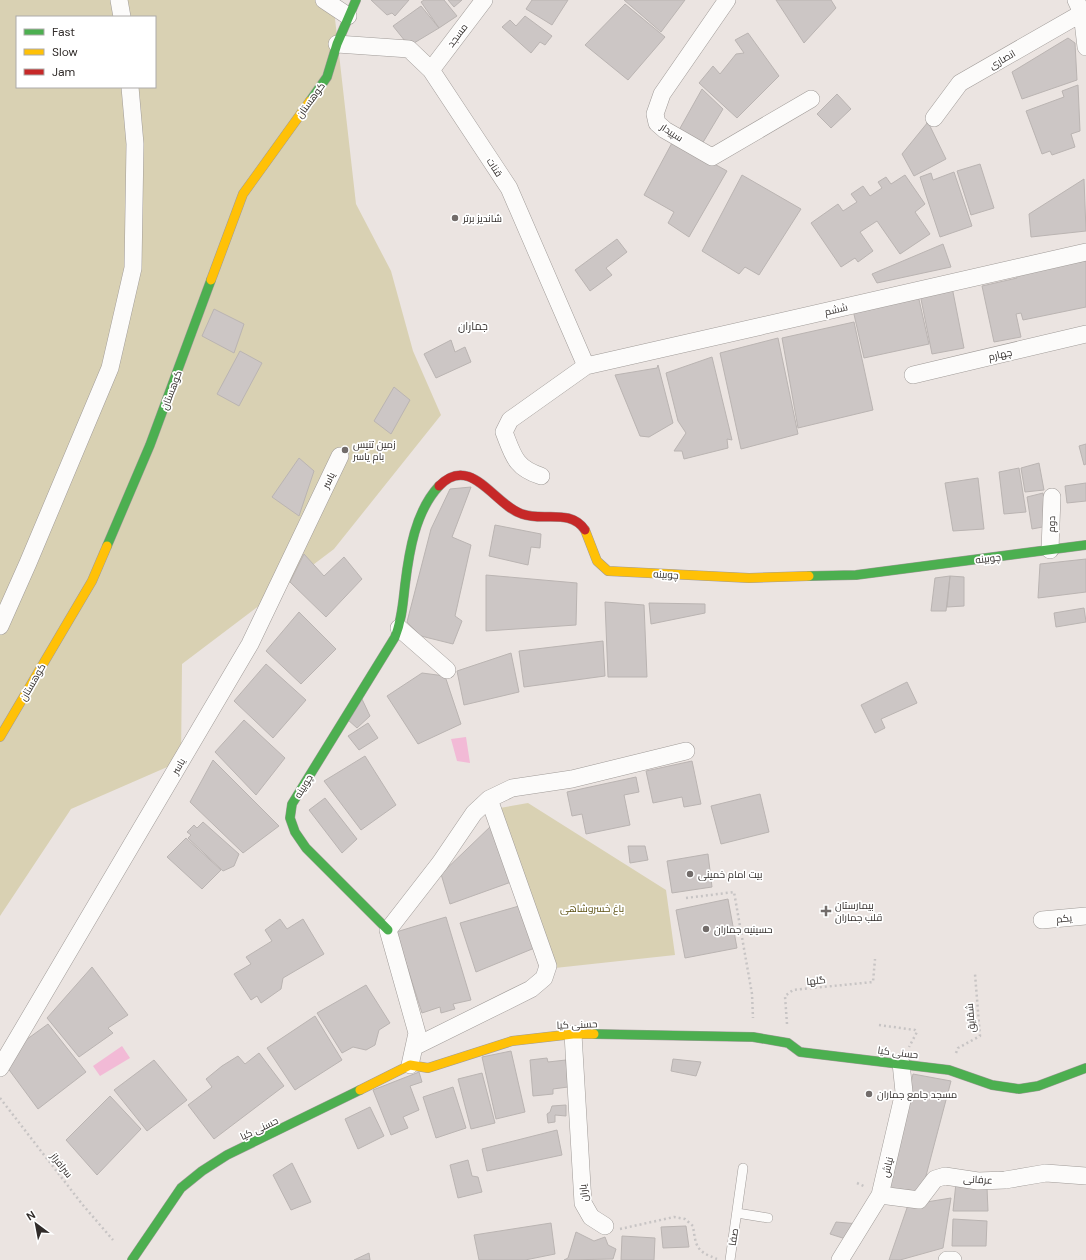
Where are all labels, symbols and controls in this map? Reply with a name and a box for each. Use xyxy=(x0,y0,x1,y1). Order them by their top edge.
legend xyxy=(16,16,156,88)
street label: مسجد xyxy=(444,21,471,50)
text: Fast xyxy=(52,24,75,40)
text: Slow xyxy=(52,44,78,60)
street label: انصاری xyxy=(987,47,1018,72)
text: Jam xyxy=(52,64,75,80)
street label: کوهستان xyxy=(293,80,328,121)
street label: سپیدار xyxy=(657,120,686,145)
street label: قنات xyxy=(484,155,505,179)
place label: شاندیز برتر xyxy=(462,212,502,225)
marker: شاندیز برتر xyxy=(450,213,460,223)
street label: ششم xyxy=(823,301,849,319)
district label: جماران xyxy=(458,319,488,333)
street label: چهارم xyxy=(987,345,1013,364)
street label: کوهستان xyxy=(158,369,185,412)
place label: زمین تنیس بام یاسر xyxy=(352,438,396,464)
marker: زمین تنیس بام یاسر xyxy=(340,445,350,455)
street label: یاسر xyxy=(319,470,338,491)
street label: دوم xyxy=(1045,515,1059,533)
street label: چوبینه xyxy=(975,550,1002,567)
street label: چوبینه xyxy=(653,567,679,582)
street label: کوهستان xyxy=(17,661,48,703)
street label: یاسر xyxy=(168,755,188,778)
street label: چوبینه xyxy=(291,772,316,801)
place label: بیت امام خمینی xyxy=(698,868,762,882)
marker: بیت امام خمینی xyxy=(685,869,695,879)
place label: بیمارستان قلب جماران xyxy=(835,899,882,924)
park label: باغ خسروشاهی xyxy=(560,902,624,915)
marker: بیمارستان قلب جماران xyxy=(820,905,832,917)
street label: یکم xyxy=(1055,911,1073,927)
place label: حسینیه جماران xyxy=(714,923,773,936)
marker: حسینیه جماران xyxy=(701,924,711,934)
street label: گلها xyxy=(806,973,826,988)
street label: شقایق xyxy=(963,1003,978,1033)
street label: حسنی کیا xyxy=(556,1017,598,1032)
street label: حسنی کیا xyxy=(877,1044,919,1061)
place label: مسجد جامع جماران xyxy=(877,1088,957,1101)
marker: مسجد جامع جماران xyxy=(864,1089,874,1099)
street label: حسنی کیا xyxy=(238,1114,280,1143)
street label: سرافراز xyxy=(47,1149,75,1180)
street label: نیاش xyxy=(879,1156,896,1179)
street label: عرفانی xyxy=(963,1172,993,1187)
street label: یاران xyxy=(576,1183,591,1202)
north arrow xyxy=(16,1204,56,1244)
text: N xyxy=(24,1207,38,1224)
street label: صفا xyxy=(726,1227,741,1247)

